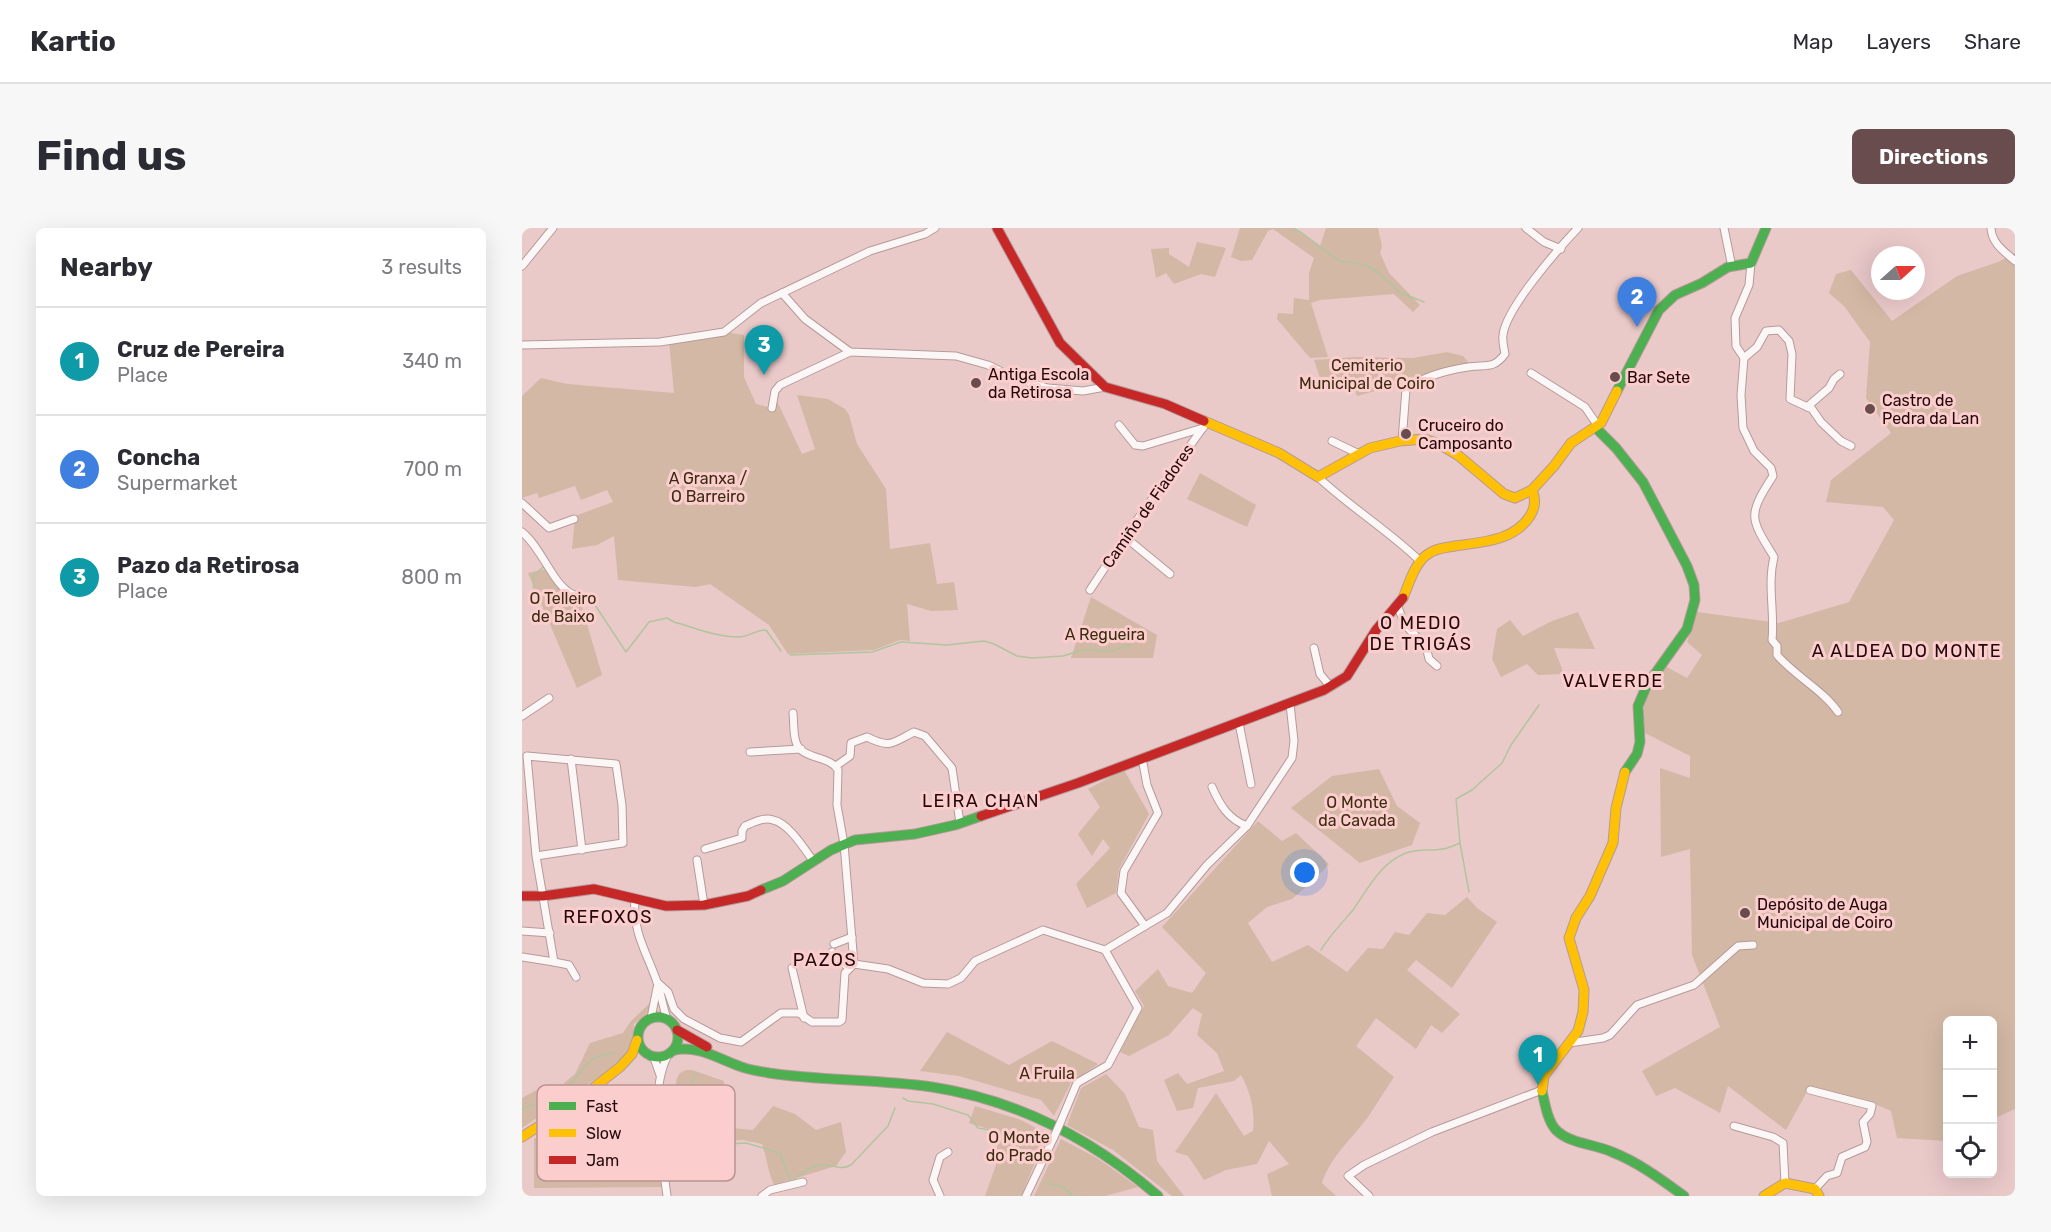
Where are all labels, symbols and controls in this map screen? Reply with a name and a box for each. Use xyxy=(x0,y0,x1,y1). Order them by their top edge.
text: Kartio xyxy=(30,25,116,58)
text: Map xyxy=(1792,29,1833,54)
text: Layers xyxy=(1866,29,1931,54)
text: Share xyxy=(1964,29,2021,54)
button: Directions xyxy=(1852,129,2015,184)
text: Find us xyxy=(36,131,187,181)
north arrow xyxy=(1871,246,1925,300)
text: Nearby xyxy=(60,252,153,283)
text: 3 results xyxy=(381,255,462,279)
pin: 2 xyxy=(1618,278,1656,327)
pin: 3 xyxy=(744,326,784,375)
text: Cruz de Pereira xyxy=(117,336,285,363)
text: 1 xyxy=(75,349,84,373)
text: 340 m xyxy=(402,349,462,373)
park label: Cemiterio Municipal de Coiro xyxy=(1299,356,1435,393)
text: Place xyxy=(117,363,168,387)
place label: Antiga Escola da Retirosa xyxy=(988,365,1089,402)
place label: Bar Sete xyxy=(1627,368,1690,387)
marker: Bar Sete xyxy=(1608,370,1622,384)
marker: Antiga Escola da Retirosa xyxy=(969,376,983,390)
place label: Castro de Pedra da Lan xyxy=(1882,391,1979,428)
marker: Castro de Pedra da Lan xyxy=(1863,402,1877,416)
place label: Cruceiro do Camposanto xyxy=(1418,416,1512,453)
marker: Cruceiro do Camposanto xyxy=(1399,427,1413,441)
street label: Camiño de Fiadores xyxy=(1098,441,1198,571)
text: Concha xyxy=(117,444,200,471)
text: 2 xyxy=(73,457,86,481)
text: 700 m xyxy=(404,457,462,481)
park label: A Granxa / O Barreiro xyxy=(669,469,748,506)
text: Supermarket xyxy=(117,471,237,495)
text: Pazo da Retirosa xyxy=(117,552,299,579)
text: 3 xyxy=(73,565,86,589)
text: 800 m xyxy=(401,565,462,589)
text: Place xyxy=(117,579,168,603)
park label: O Telleiro de Baixo xyxy=(530,589,596,626)
district label: O MEDIO DE TRIGÁS xyxy=(1370,612,1472,655)
park label: A Regueira xyxy=(1065,625,1145,644)
district label: A ALDEA DO MONTE xyxy=(1812,640,2002,662)
district label: VALVERDE xyxy=(1562,670,1664,692)
district label: LEIRA CHAN xyxy=(922,790,1040,812)
park label: O Monte da Cavada xyxy=(1318,793,1396,830)
your location xyxy=(1290,858,1319,887)
place label: Depósito de Auga Municipal de Coiro xyxy=(1757,895,1893,932)
district label: REFOXOS xyxy=(563,906,653,928)
marker: Depósito de Auga Municipal de Coiro xyxy=(1738,906,1752,920)
district label: PAZOS xyxy=(793,949,857,971)
map controls xyxy=(1943,1016,1997,1178)
button: + xyxy=(1943,1016,1997,1070)
pin: 1 xyxy=(1518,1036,1558,1085)
park label: A Fruila xyxy=(1019,1064,1075,1083)
button: − xyxy=(1943,1070,1997,1124)
legend xyxy=(537,1085,735,1181)
text: Fast xyxy=(586,1097,618,1116)
text: Slow xyxy=(586,1124,622,1143)
button: locate xyxy=(1943,1124,1997,1178)
park label: O Monte do Prado xyxy=(986,1128,1052,1165)
text: Jam xyxy=(586,1151,619,1170)

